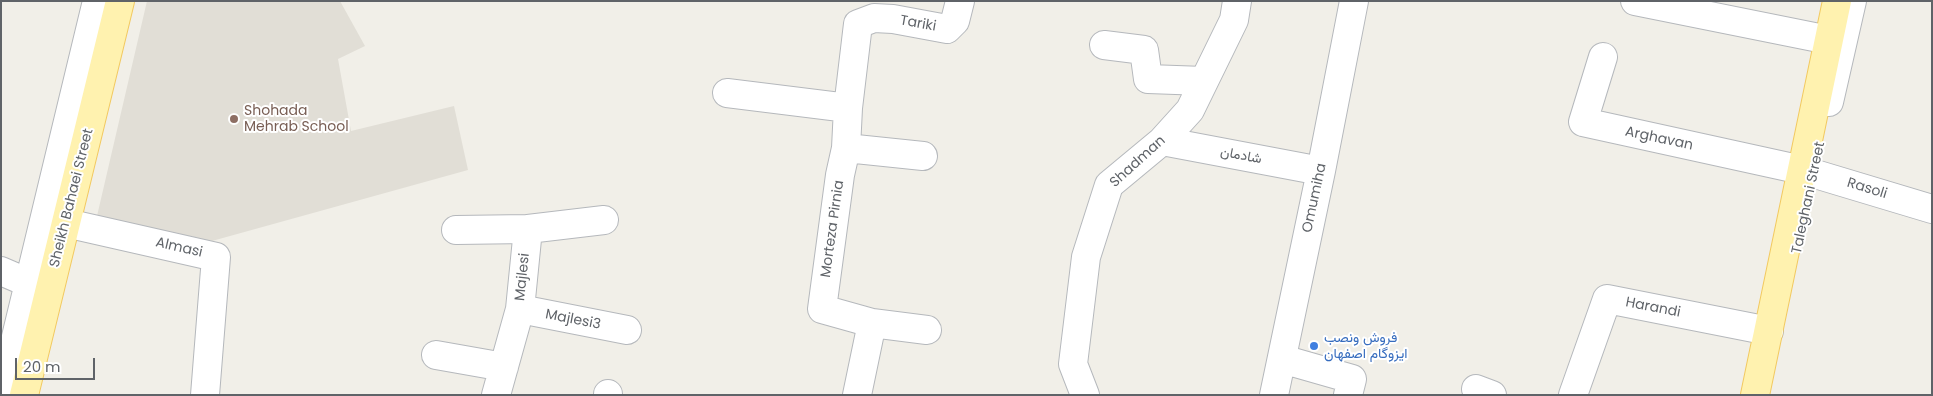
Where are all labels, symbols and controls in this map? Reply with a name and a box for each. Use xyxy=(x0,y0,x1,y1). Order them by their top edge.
street label: Tariki xyxy=(899,13,937,35)
place label: Shohada Mehrab School xyxy=(244,103,349,136)
marker: Shohada Mehrab School xyxy=(228,113,240,125)
street label: Arghavan xyxy=(1624,124,1694,154)
street label: Sheikh Bahaei Street xyxy=(47,127,97,269)
street label: Shadman xyxy=(1107,133,1169,191)
street label: Taleghani Street xyxy=(1789,140,1829,256)
street label: شادمان xyxy=(1219,144,1263,168)
street label: Omumiha xyxy=(1299,162,1331,234)
street label: Rasoli xyxy=(1845,175,1889,203)
street label: Morteza Pirnia xyxy=(818,179,848,279)
street label: Almasi xyxy=(154,234,204,262)
street label: Majlesi xyxy=(512,252,534,302)
street label: Harandi xyxy=(1624,294,1682,322)
street label: Majlesi3 xyxy=(544,306,602,334)
place label: فروش ونصب ایزوگام اصفهان xyxy=(1324,330,1407,362)
marker: فروش ونصب ایزوگام اصفهان xyxy=(1308,340,1320,352)
scale bar xyxy=(18,348,98,380)
text: 20 m xyxy=(23,356,61,377)

